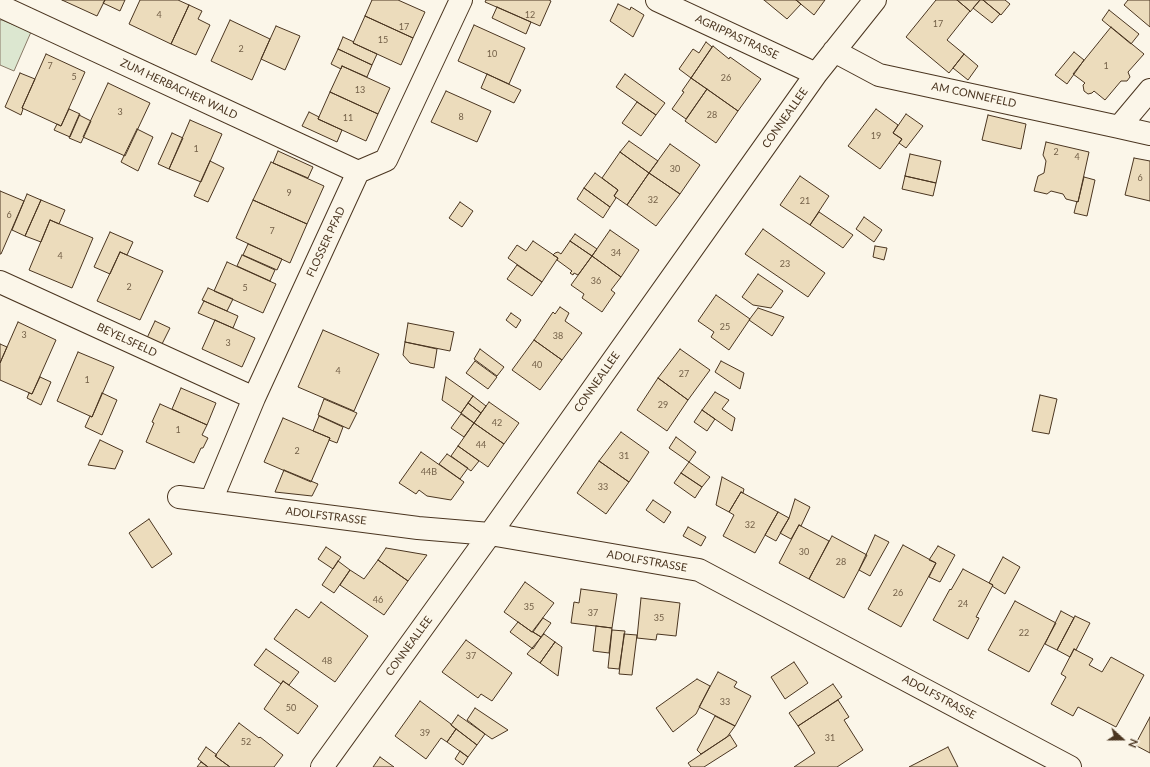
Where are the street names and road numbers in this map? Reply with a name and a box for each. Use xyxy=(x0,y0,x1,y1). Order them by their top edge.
street label: AGRIPPASTRASSE xyxy=(693,12,781,62)
street label: ZUM HERBACHER WALD xyxy=(118,56,240,122)
street label: AM CONNEFELD xyxy=(930,80,1018,110)
street label: CONNEALLEE xyxy=(759,85,811,151)
street label: FLOSSER PFAD xyxy=(304,205,348,279)
street label: BEYELSFELD xyxy=(95,320,159,360)
street label: CONNEALLEE xyxy=(571,349,623,415)
street label: ADOLFSTRASSE xyxy=(285,504,367,528)
street label: ADOLFSTRASSE xyxy=(606,547,688,575)
street label: CONNEALLEE xyxy=(383,614,435,678)
street label: ADOLFSTRASSE xyxy=(900,672,978,722)

